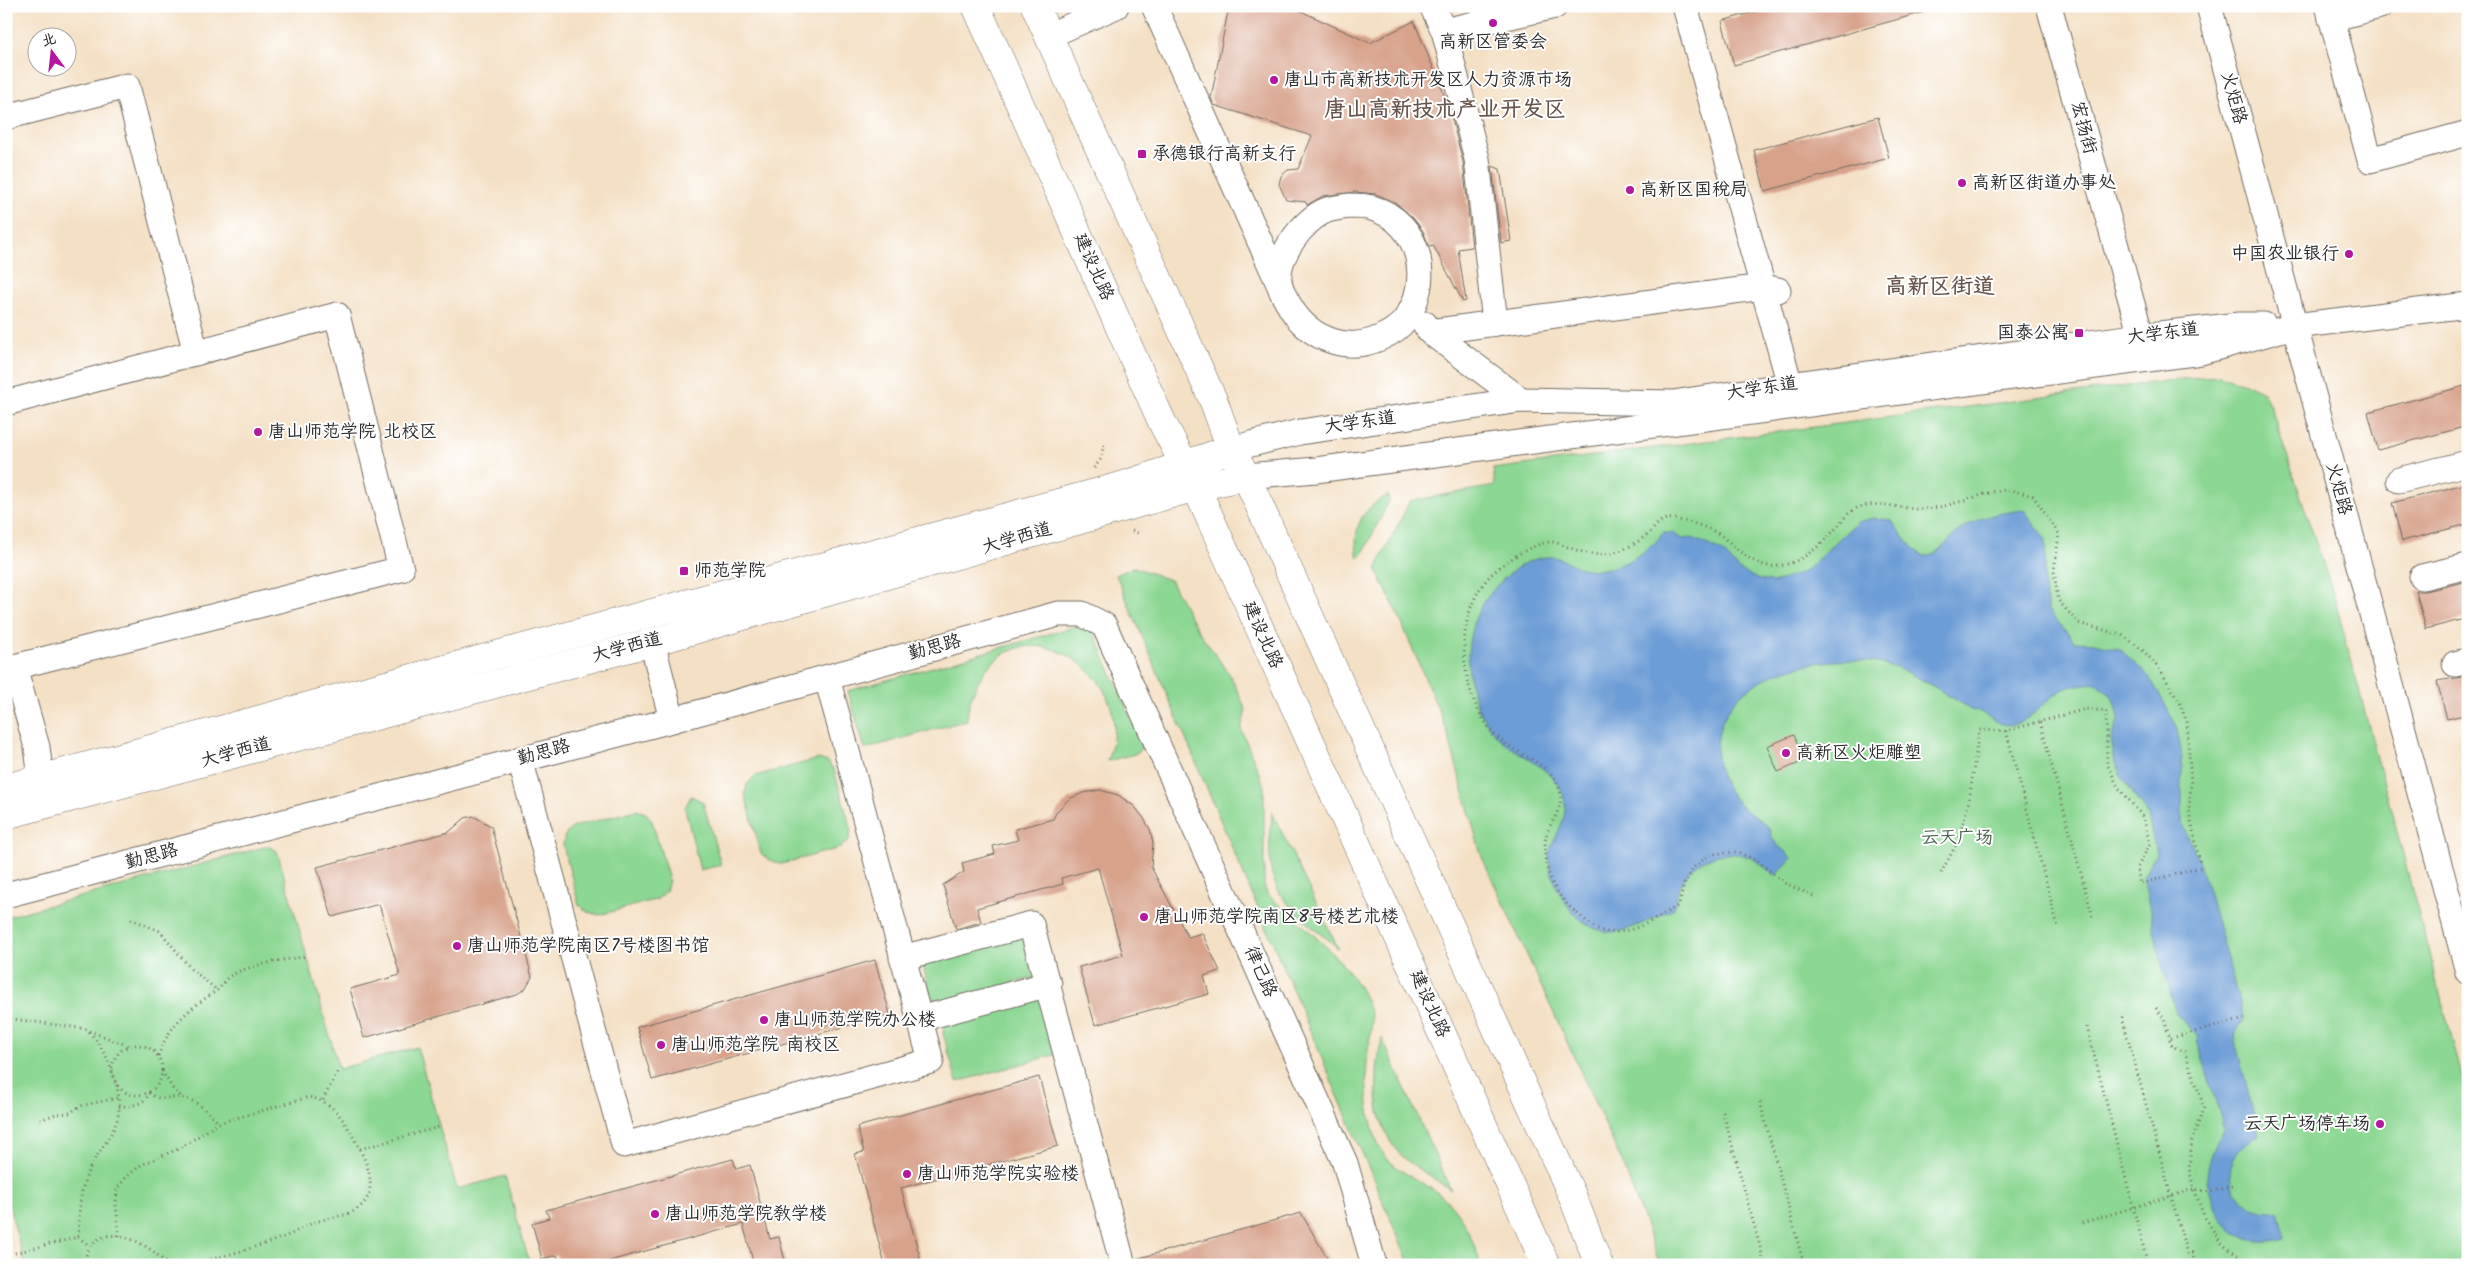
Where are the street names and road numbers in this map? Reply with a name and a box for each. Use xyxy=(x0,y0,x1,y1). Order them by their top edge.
street label: 火炬路 xyxy=(2212,68,2254,128)
street label: 宏扬街 xyxy=(2062,98,2104,158)
street label: 建设北路 xyxy=(1065,228,1121,306)
street label: 大学东道 xyxy=(2126,315,2200,353)
street label: 大学东道 xyxy=(1724,369,1800,409)
street label: 大学东道 xyxy=(1322,404,1398,442)
street label: 火炬路 xyxy=(2317,459,2359,519)
street label: 大学西道 xyxy=(978,515,1056,563)
street label: 建设北路 xyxy=(1234,596,1290,674)
street label: 大学西道 xyxy=(588,625,666,671)
street label: 勤思路 xyxy=(905,627,965,669)
street label: 大学西道 xyxy=(197,730,275,776)
street label: 勤思路 xyxy=(514,732,574,774)
street label: 勤思路 xyxy=(122,836,182,878)
street label: 律己路 xyxy=(1236,941,1284,1003)
street label: 建设北路 xyxy=(1401,965,1457,1043)

